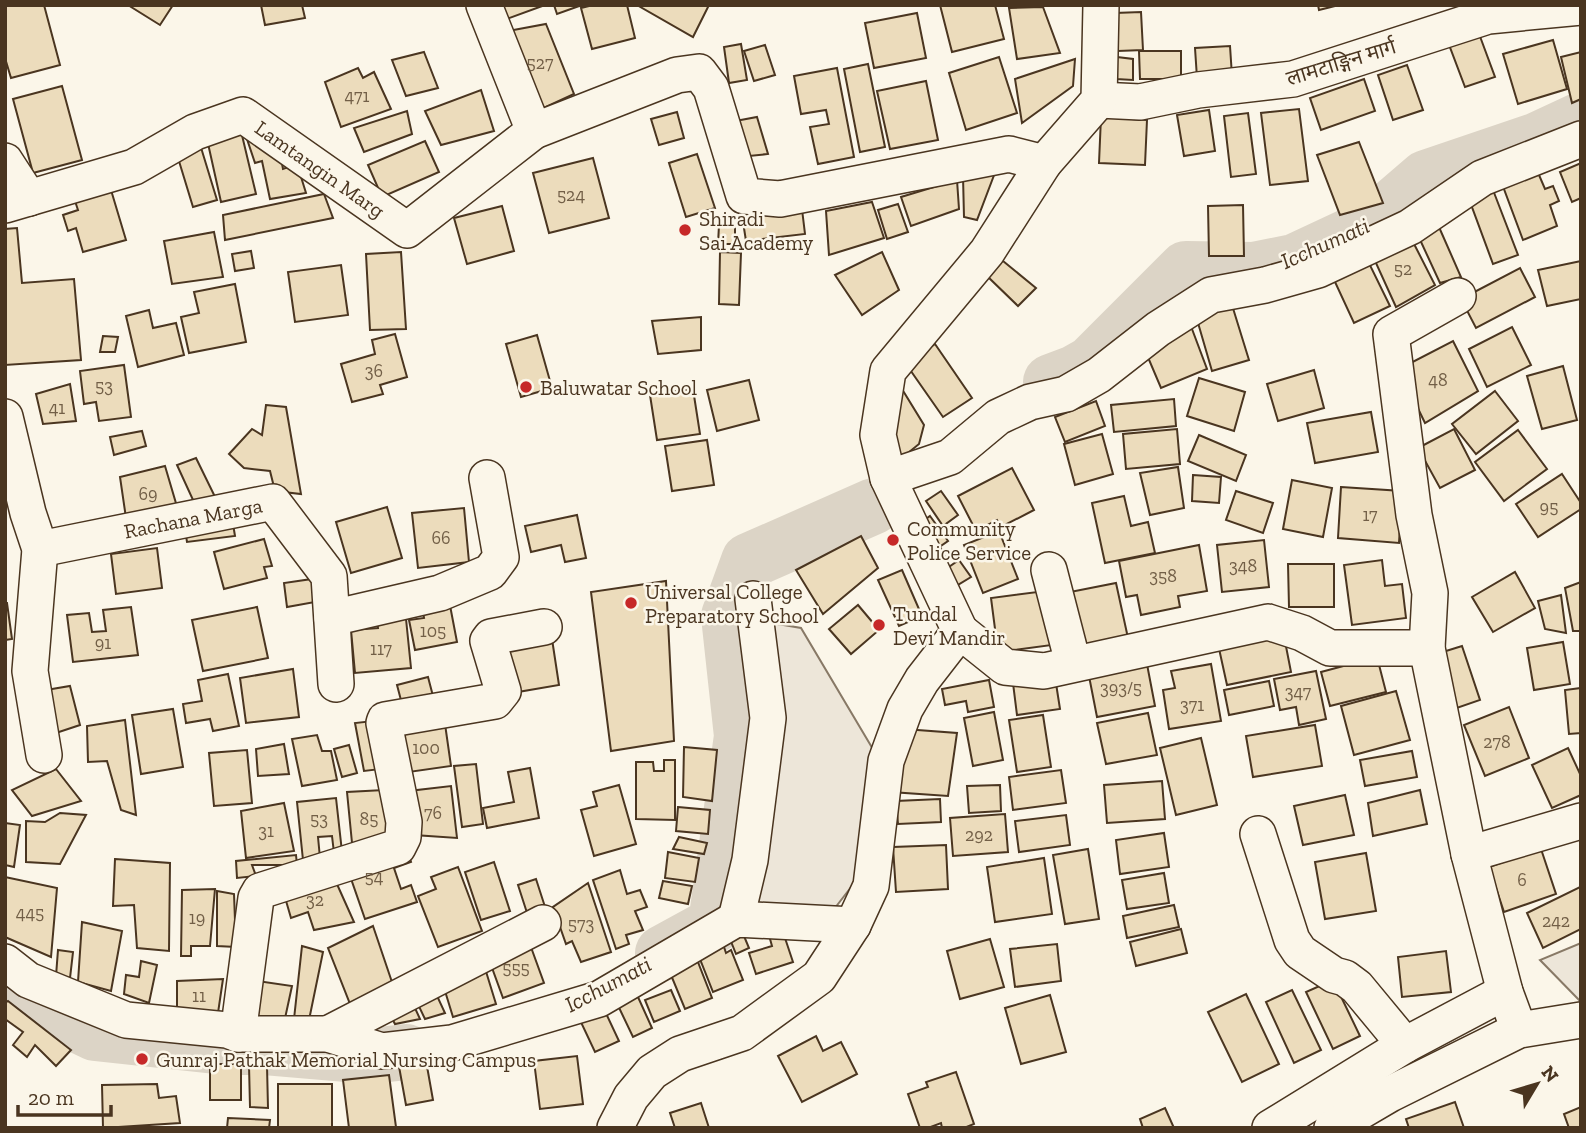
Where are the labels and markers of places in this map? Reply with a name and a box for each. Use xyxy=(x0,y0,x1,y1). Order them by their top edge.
place label: Shiradi Sai Academy xyxy=(699,206,814,255)
marker: Shiradi Sai Academy xyxy=(677,222,693,238)
place label: Baluwatar School xyxy=(540,375,698,400)
marker: Baluwatar School xyxy=(518,379,534,395)
place label: Community Police Service xyxy=(907,516,1031,565)
marker: Community Police Service xyxy=(885,532,901,548)
place label: Universal College Preparatory School xyxy=(645,579,819,628)
marker: Universal College Preparatory School xyxy=(623,595,639,611)
place label: Tundal Devi Mandir xyxy=(893,601,1005,650)
marker: Tundal Devi Mandir xyxy=(871,617,887,633)
place label: Gunraj Pathak Memorial Nursing Campus xyxy=(156,1047,536,1073)
marker: Gunraj Pathak Memorial Nursing Campus xyxy=(134,1051,150,1067)

